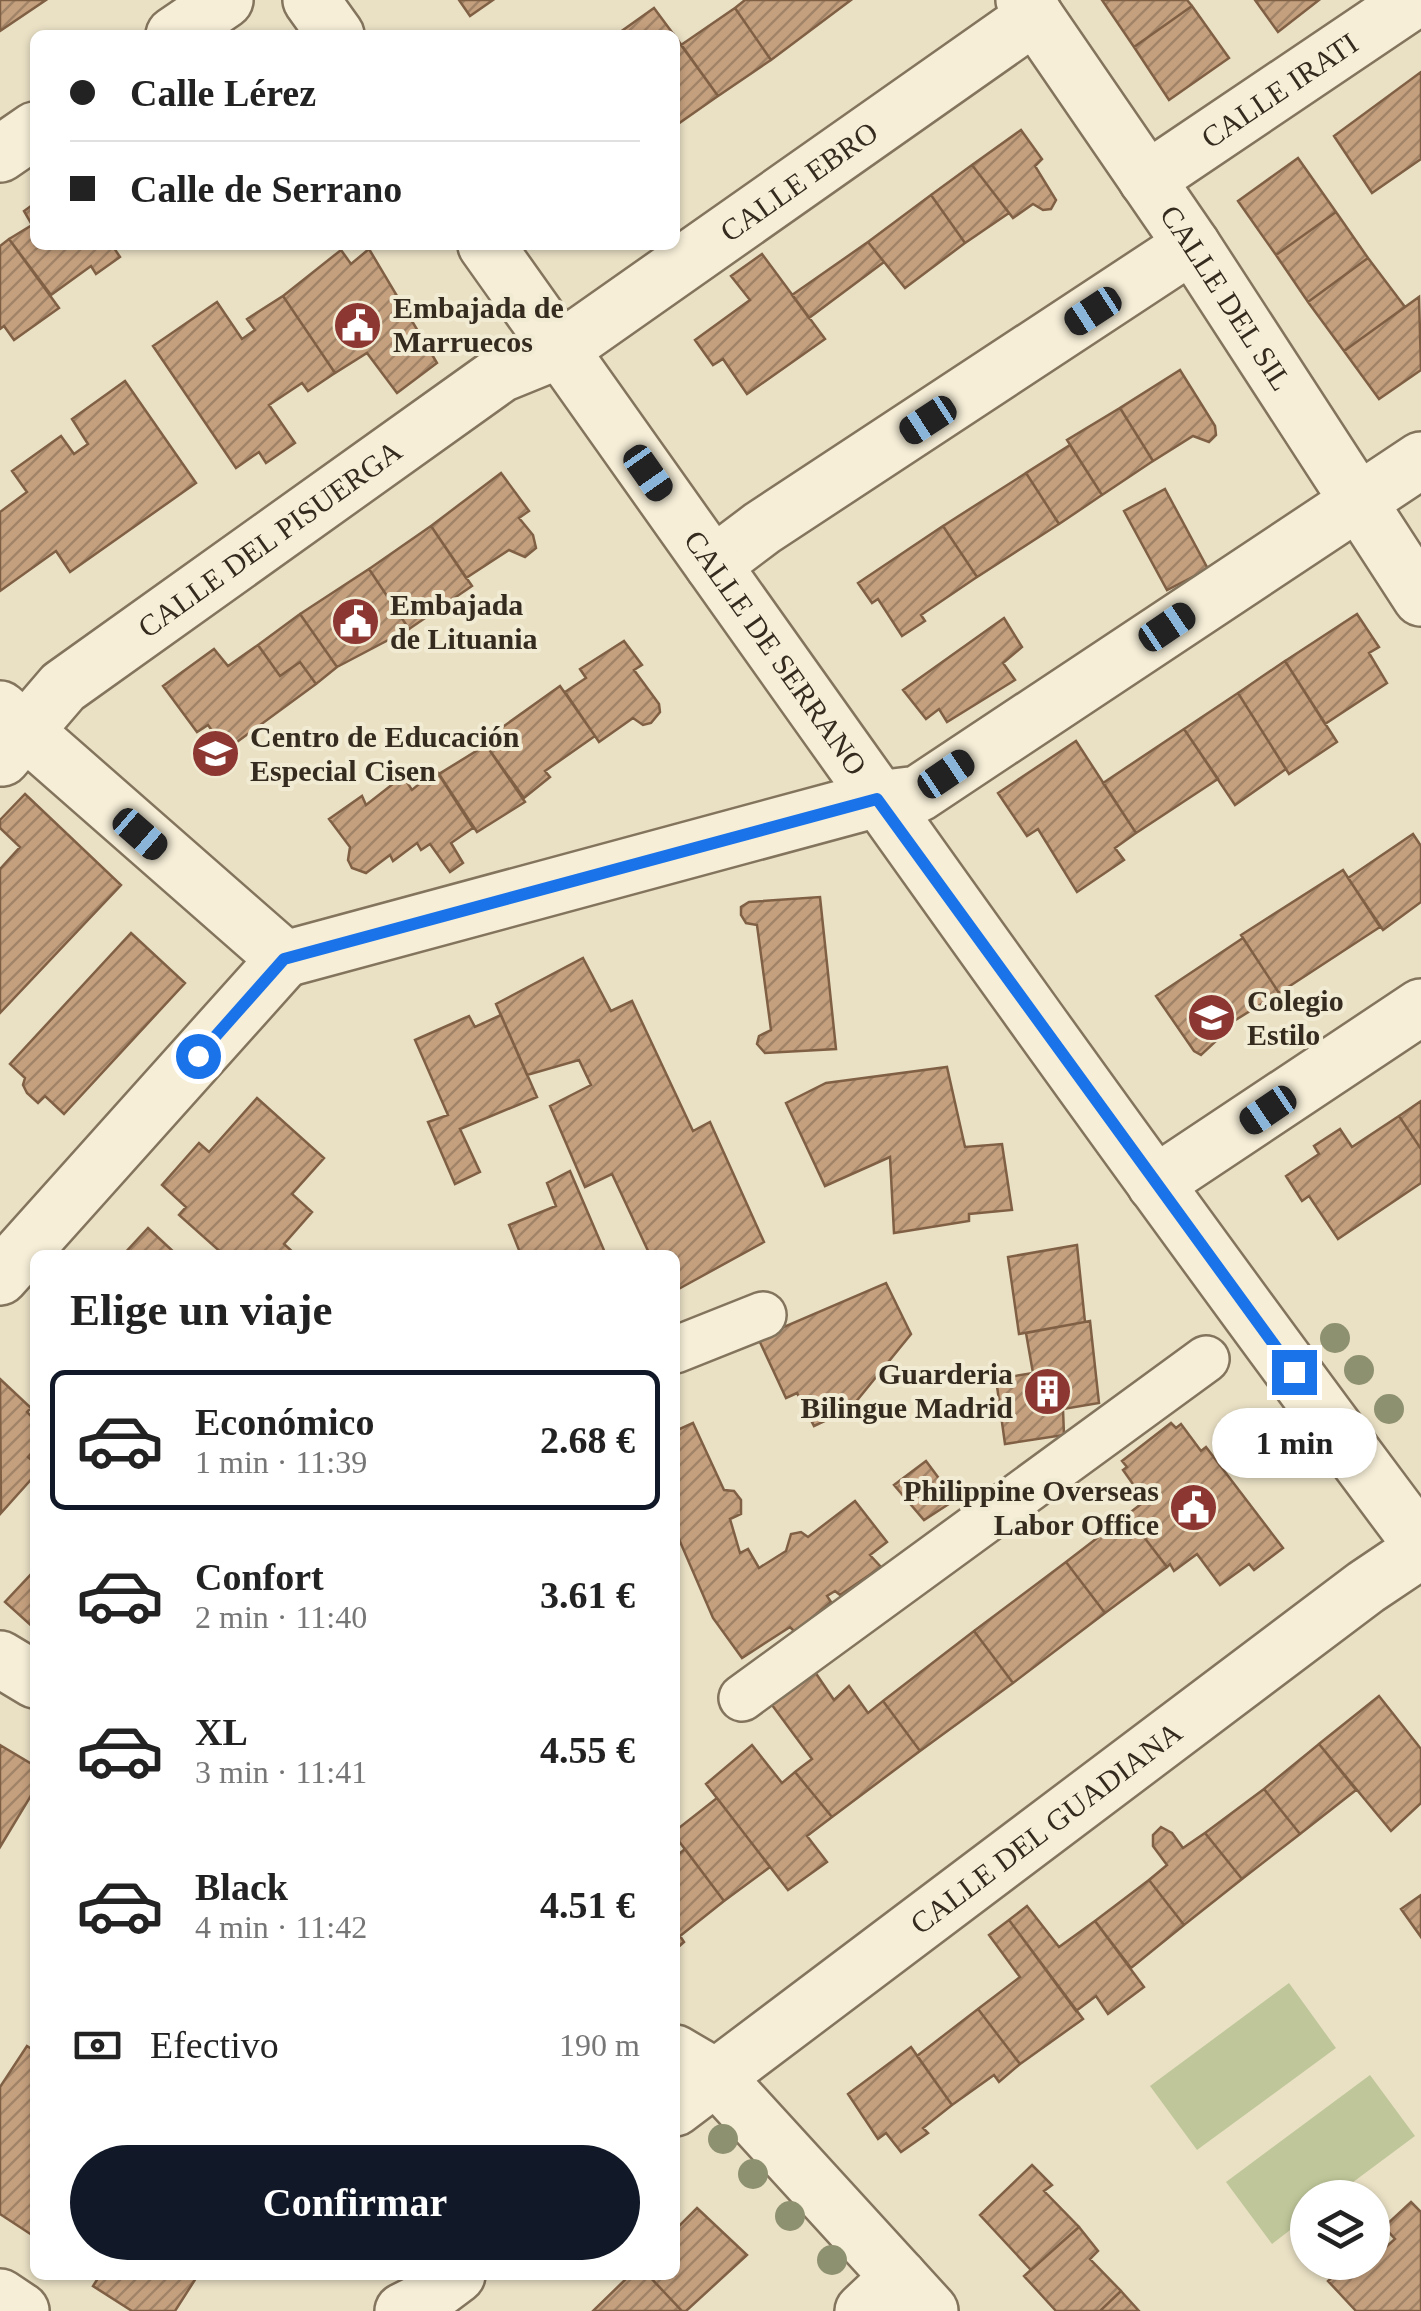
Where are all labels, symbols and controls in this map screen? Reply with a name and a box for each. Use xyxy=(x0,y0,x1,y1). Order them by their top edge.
street label: CALLE IRATI xyxy=(1195,26,1364,154)
text: Calle Lérez xyxy=(130,72,316,114)
street label: CALLE EBRO xyxy=(714,115,884,248)
text: Calle de Serrano xyxy=(130,168,402,210)
street label: CALLE DEL SIL xyxy=(1154,199,1299,396)
car xyxy=(1060,282,1126,340)
place label: Embajada de Marruecos xyxy=(393,291,564,358)
public building icon: Embajada de Marruecos xyxy=(332,299,384,351)
car xyxy=(895,391,961,449)
street label: CALLE DEL PISUERGA xyxy=(132,433,408,644)
car xyxy=(619,440,677,506)
street label: CALLE DE SERRANO xyxy=(678,524,874,781)
place label: Embajada de Lituania xyxy=(390,588,538,655)
public building icon: Embajada de Lituania xyxy=(329,596,381,648)
car xyxy=(1134,598,1200,656)
place label: Centro de Educación Especial Cisen xyxy=(250,720,520,787)
school or university icon: Centro de Educación Especial Cisen xyxy=(189,728,241,780)
car xyxy=(913,745,979,803)
car xyxy=(108,803,172,865)
place label: Colegio Estilo xyxy=(1247,984,1344,1051)
school or university icon: Colegio Estilo xyxy=(1186,992,1238,1044)
route start xyxy=(176,1034,221,1079)
car xyxy=(1235,1081,1301,1139)
text: Elige un viaje xyxy=(70,1285,333,1335)
route end xyxy=(1272,1350,1317,1395)
place label: Guarderia Bilingue Madrid xyxy=(800,1357,1013,1424)
building icon: Guarderia Bilingue Madrid xyxy=(1022,1365,1074,1417)
icon: car xyxy=(75,1395,165,1485)
text: Económico xyxy=(195,1401,374,1443)
callout: 1 min xyxy=(1212,1407,1376,1477)
text: 2.68 € xyxy=(540,1419,635,1461)
text: 1 min xyxy=(1256,1425,1333,1461)
text: 1 min · 11:39 xyxy=(195,1444,367,1480)
place label: Philippine Overseas Labor Office xyxy=(903,1474,1159,1541)
public building icon: Philippine Overseas Labor Office xyxy=(1168,1482,1220,1534)
icon: car xyxy=(75,1550,165,1640)
text: Confort xyxy=(195,1556,324,1598)
text: 3.61 € xyxy=(540,1574,635,1616)
text: 2 min · 11:40 xyxy=(195,1599,367,1635)
icon: car xyxy=(75,1705,165,1795)
text: XL xyxy=(195,1711,248,1753)
street label: CALLE DEL GUADIANA xyxy=(904,1715,1188,1940)
text: 4.55 € xyxy=(540,1729,635,1771)
text: 3 min · 11:41 xyxy=(195,1754,367,1790)
icon: car xyxy=(75,1860,165,1950)
text: Black xyxy=(195,1866,288,1908)
text: 4.51 € xyxy=(540,1884,635,1926)
text: 4 min · 11:42 xyxy=(195,1909,367,1945)
icon: cash xyxy=(70,2018,125,2073)
text: Efectivo xyxy=(150,2024,279,2066)
text: 190 m xyxy=(559,2027,640,2063)
button: Confirmar xyxy=(70,2145,640,2260)
map controls xyxy=(1290,2180,1390,2280)
button: layers xyxy=(1290,2180,1390,2280)

